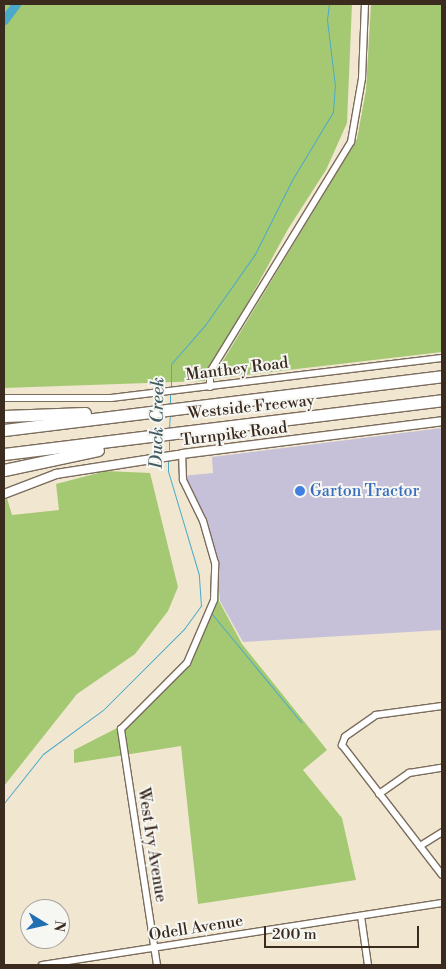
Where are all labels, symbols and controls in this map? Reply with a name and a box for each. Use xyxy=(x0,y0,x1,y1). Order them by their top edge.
street label: Manthey Road xyxy=(185,353,289,385)
water label: Duck Creek xyxy=(146,377,170,469)
street label: Westside Freeway xyxy=(187,391,315,423)
street label: Turnpike Road xyxy=(180,418,288,450)
place label: Garton Tractor xyxy=(310,481,420,501)
marker: Garton Tractor xyxy=(294,485,306,497)
street label: West Ivy Avenue xyxy=(133,786,171,904)
north arrow xyxy=(20,899,70,949)
street label: Odell Avenue xyxy=(147,911,245,945)
scale bar xyxy=(266,916,421,948)
text: N xyxy=(49,919,69,933)
text: 200 m xyxy=(272,925,317,944)

